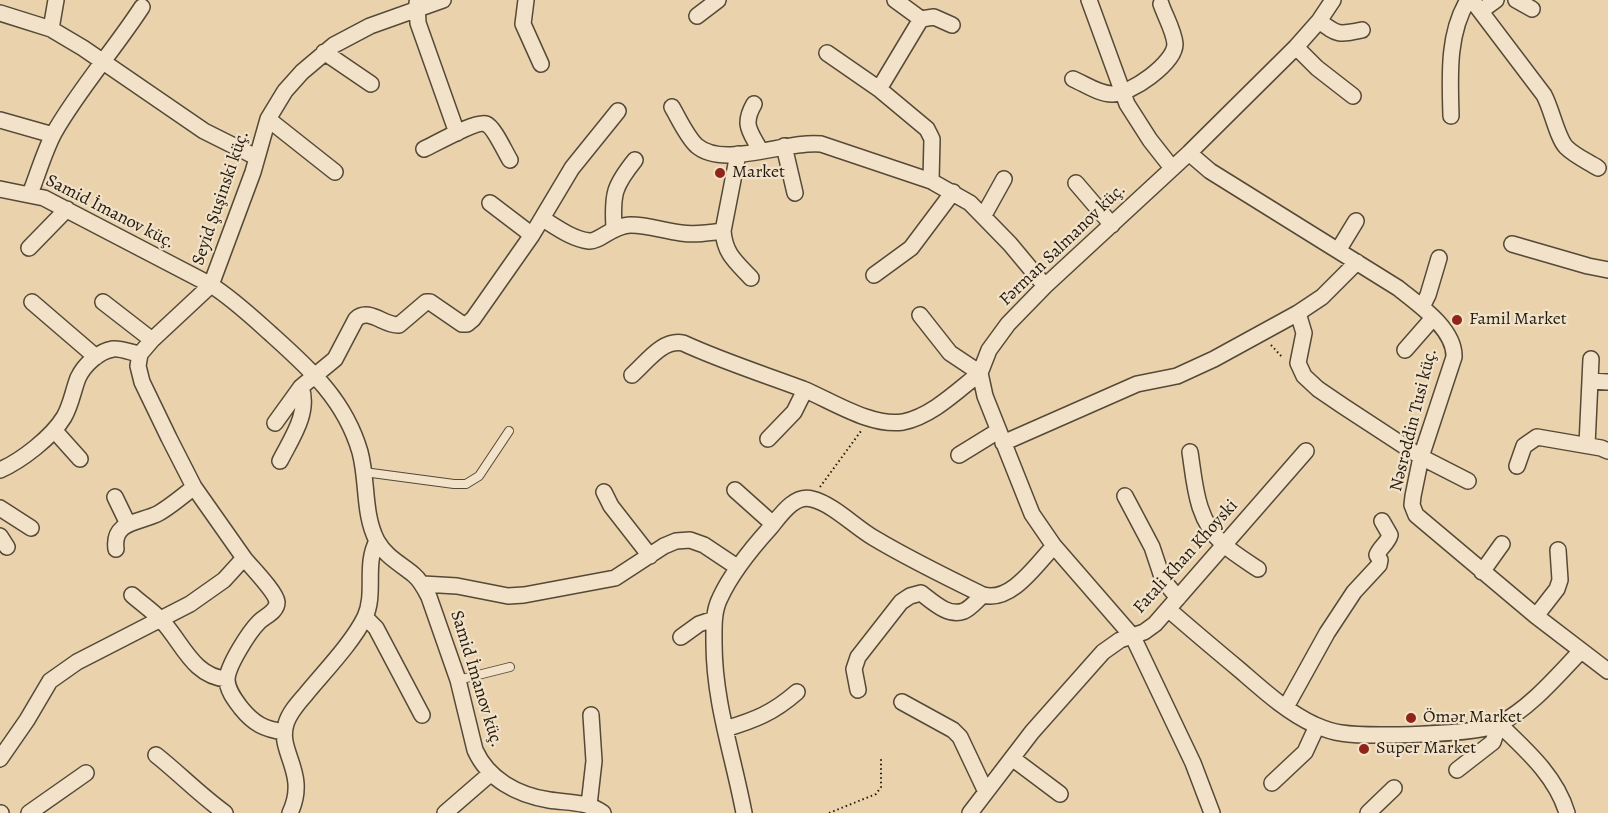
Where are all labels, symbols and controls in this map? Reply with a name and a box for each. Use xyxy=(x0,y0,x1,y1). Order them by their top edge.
street label: Seyid Şuşinski küç. xyxy=(188,128,254,268)
place label: Market xyxy=(732,162,785,184)
marker: Market xyxy=(713,166,727,180)
street label: Samid İmanov küç. xyxy=(42,170,178,254)
street label: Fərman Salmanov küç. xyxy=(995,179,1131,311)
place label: Famil Market xyxy=(1469,309,1567,331)
marker: Famil Market xyxy=(1450,313,1464,327)
street label: Nəsrəddin Tusi küç. xyxy=(1386,346,1442,494)
street label: Fatali Khan Khoyski xyxy=(1129,496,1243,618)
street label: Samid İmanov küç. xyxy=(445,608,507,750)
place label: Ömər Market xyxy=(1423,707,1522,729)
marker: Ömər Market xyxy=(1404,711,1418,725)
place label: Super Market xyxy=(1376,738,1476,760)
marker: Super Market xyxy=(1357,742,1371,756)

